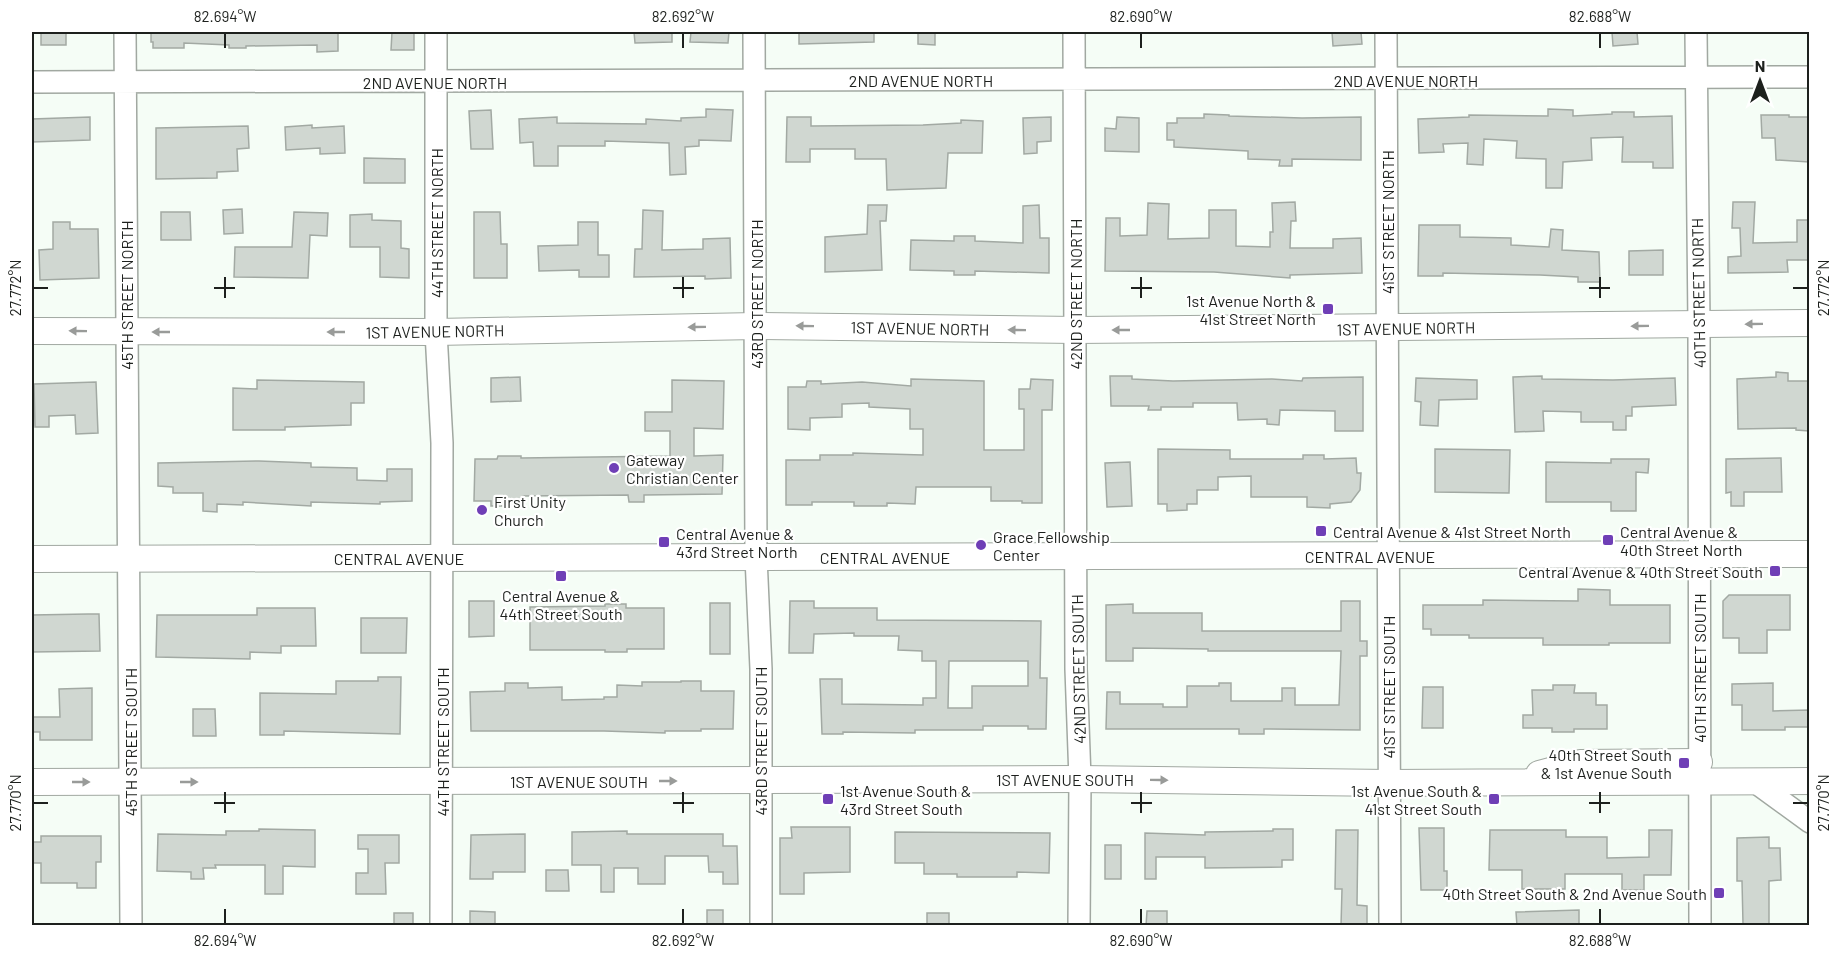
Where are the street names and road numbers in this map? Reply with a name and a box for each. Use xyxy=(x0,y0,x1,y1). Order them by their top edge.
street label: 2ND AVENUE NORTH xyxy=(849,71,993,90)
street label: 2ND AVENUE NORTH xyxy=(1334,71,1478,90)
street label: 2ND AVENUE NORTH xyxy=(363,73,507,92)
street label: 44TH STREET NORTH xyxy=(427,148,446,298)
street label: 41ST STREET NORTH xyxy=(1378,150,1397,294)
street label: 40TH STREET NORTH xyxy=(1687,218,1709,368)
street label: 43RD STREET NORTH xyxy=(747,219,766,369)
street label: 42ND STREET NORTH xyxy=(1066,219,1085,369)
street label: 45TH STREET NORTH xyxy=(117,220,136,370)
street label: 1ST AVENUE NORTH xyxy=(850,317,990,339)
street label: 1ST AVENUE NORTH xyxy=(1336,317,1476,339)
street label: 1ST AVENUE NORTH xyxy=(365,320,505,342)
street label: CENTRAL AVENUE xyxy=(1305,547,1435,566)
street label: CENTRAL AVENUE xyxy=(820,548,950,567)
street label: CENTRAL AVENUE xyxy=(334,549,464,568)
street label: 40TH STREET SOUTH xyxy=(1690,593,1709,743)
street label: 42ND STREET SOUTH xyxy=(1067,594,1089,744)
street label: 41ST STREET SOUTH xyxy=(1379,615,1398,759)
street label: 44TH STREET SOUTH xyxy=(433,667,452,817)
street label: 43RD STREET SOUTH xyxy=(751,667,770,815)
street label: 45TH STREET SOUTH xyxy=(121,668,140,816)
street label: 1ST AVENUE SOUTH xyxy=(996,770,1134,789)
street label: 1ST AVENUE SOUTH xyxy=(510,772,648,791)

